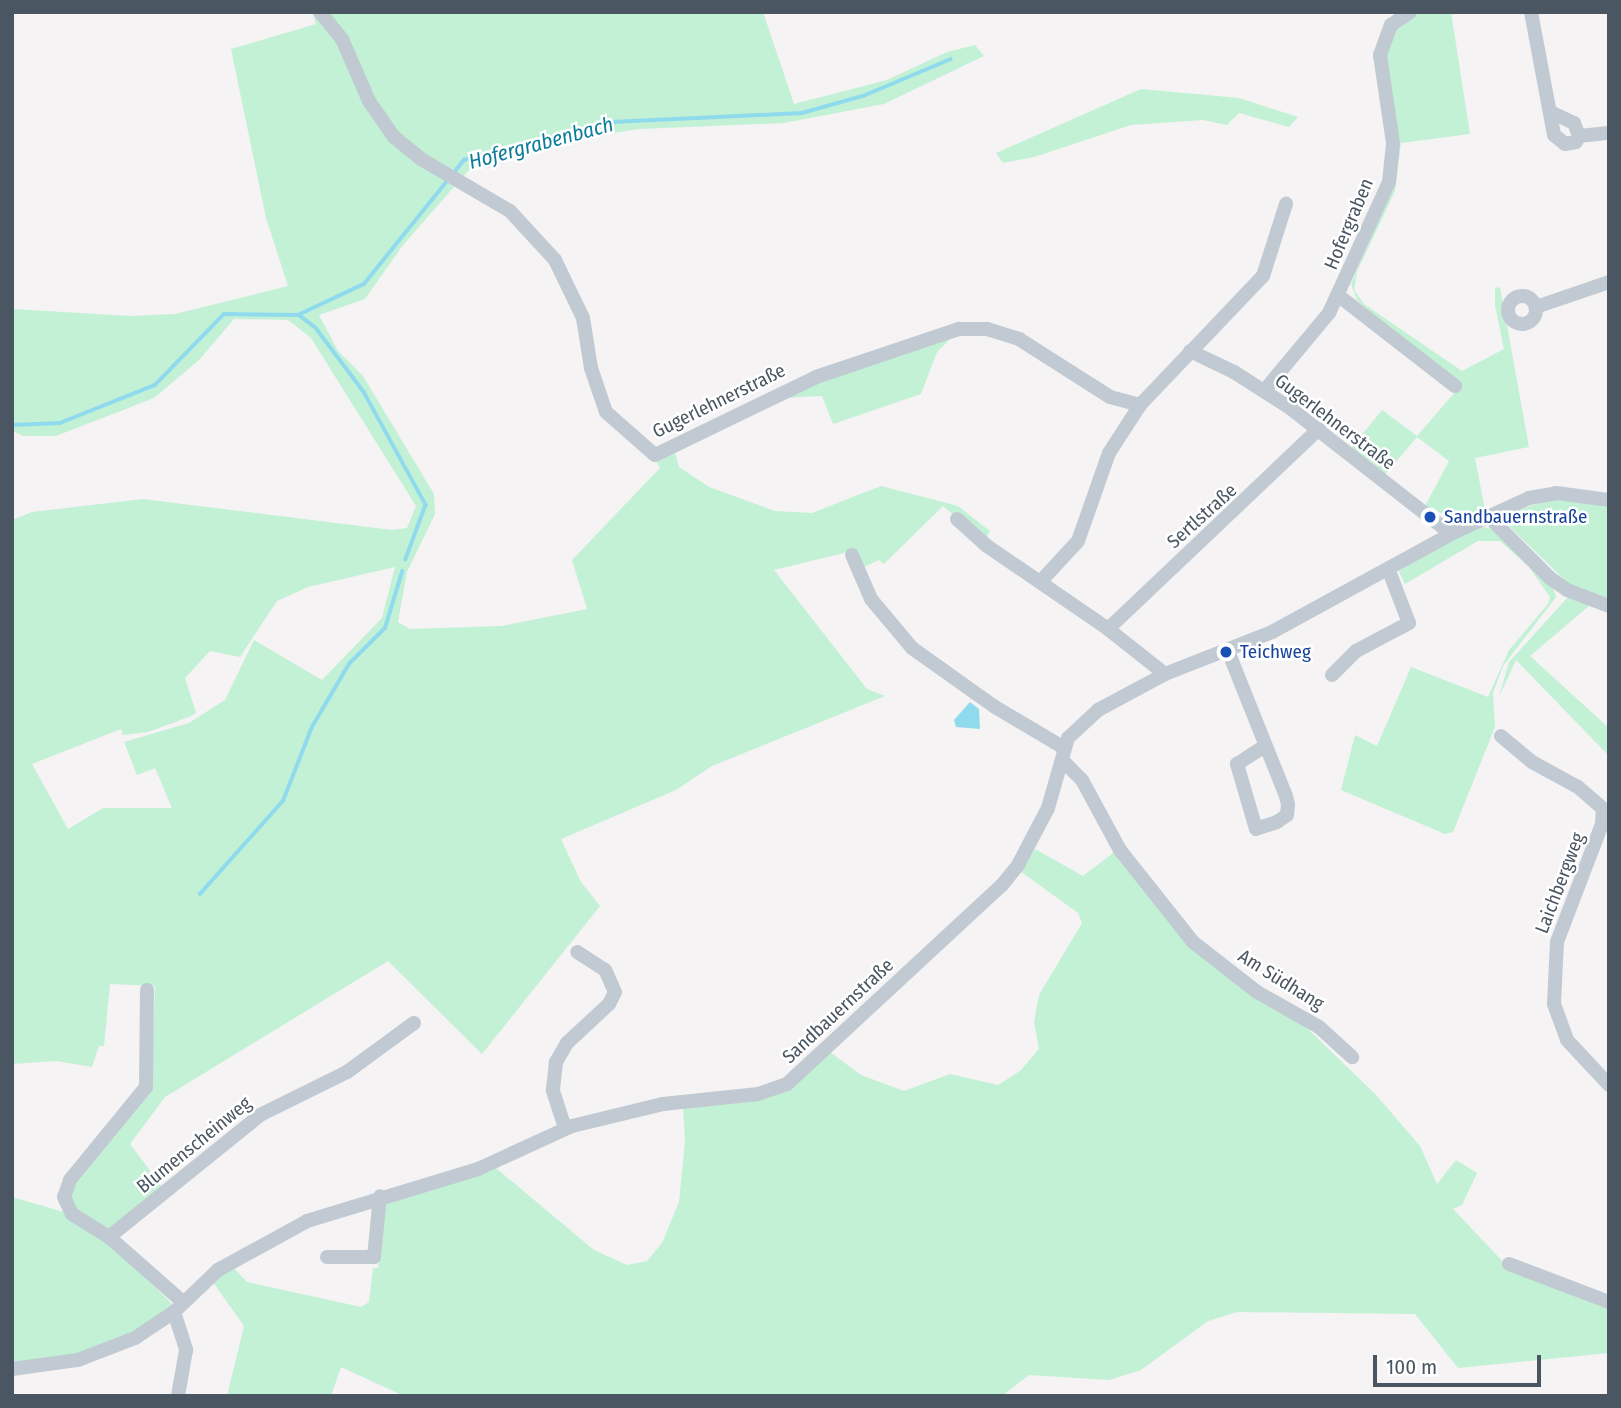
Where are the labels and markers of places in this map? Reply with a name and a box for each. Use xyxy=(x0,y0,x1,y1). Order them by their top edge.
place label: Sandbauernstraße xyxy=(1444,506,1587,528)
marker: Sandbauernstraße xyxy=(1422,509,1438,525)
place label: Teichweg xyxy=(1240,641,1311,663)
marker: Teichweg xyxy=(1218,644,1234,660)

